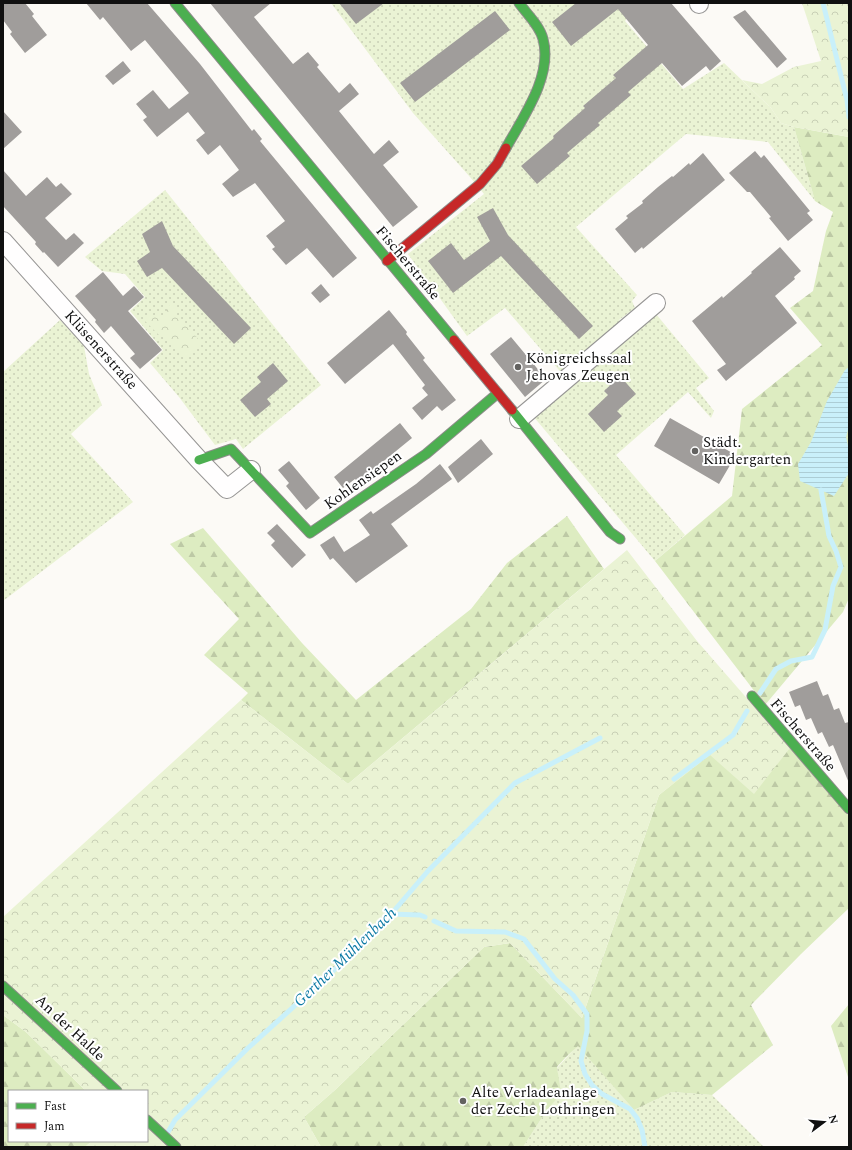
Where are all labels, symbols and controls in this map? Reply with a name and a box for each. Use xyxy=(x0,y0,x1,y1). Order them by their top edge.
street label: Fischerstraße xyxy=(370,221,446,305)
street label: Klüsenerstraße xyxy=(59,305,143,395)
place label: Königreichssaal Jehovas Zeugen xyxy=(526,347,632,387)
marker: Königreichssaal Jehovas Zeugen xyxy=(513,362,523,372)
place label: Städt. Kindergarten xyxy=(703,431,792,471)
street label: Kohlensiepen xyxy=(319,444,407,515)
marker: Städt. Kindergarten xyxy=(690,446,700,456)
street label: Fischerstraße xyxy=(765,693,841,777)
water label: Gerther Mühlenbach xyxy=(288,901,402,1013)
street label: An der Halde xyxy=(30,989,110,1067)
place label: Alte Verladeanlage der Zeche Lothringen xyxy=(471,1081,615,1121)
legend xyxy=(8,1090,148,1142)
marker: Alte Verladeanlage der Zeche Lothringen xyxy=(458,1096,468,1106)
text: Fast xyxy=(44,1097,66,1116)
north arrow xyxy=(804,1102,844,1142)
text: N xyxy=(824,1113,843,1126)
text: Jam xyxy=(44,1117,65,1136)

